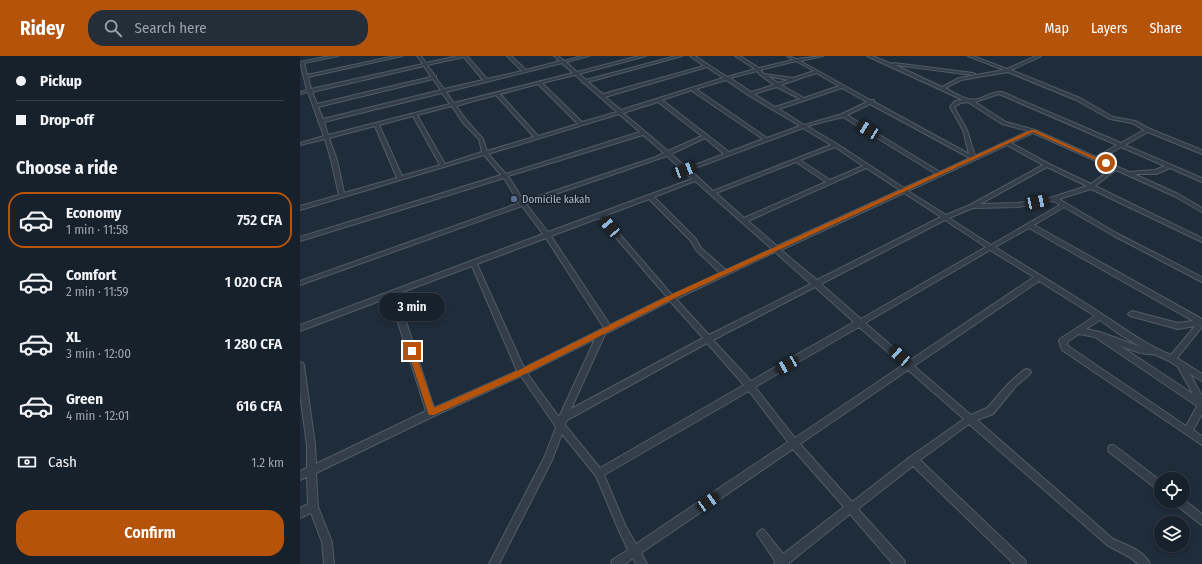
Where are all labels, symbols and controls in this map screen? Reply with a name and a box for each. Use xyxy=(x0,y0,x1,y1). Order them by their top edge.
search box xyxy=(88,10,368,46)
text: Ridey xyxy=(20,17,64,40)
icon: search xyxy=(102,17,124,39)
text: Search here xyxy=(134,19,207,37)
text: Map xyxy=(1045,20,1069,37)
text: Layers xyxy=(1091,20,1127,37)
text: Share xyxy=(1149,20,1182,37)
text: Pickup xyxy=(40,72,82,90)
text: Drop-off xyxy=(40,111,94,129)
car xyxy=(855,119,881,141)
route start xyxy=(1097,154,1115,172)
text: Choose a ride xyxy=(16,157,118,179)
car xyxy=(672,160,698,180)
place label: Domicile kakah xyxy=(522,193,590,206)
marker: Domicile kakah xyxy=(509,194,519,204)
car xyxy=(1024,194,1050,210)
icon: car xyxy=(18,202,54,238)
text: Economy xyxy=(66,204,121,222)
text: 752 CFA xyxy=(237,211,282,229)
car xyxy=(598,214,622,240)
text: 1 min · 11:58 xyxy=(66,222,128,237)
icon: car xyxy=(18,264,54,300)
text: Comfort xyxy=(66,266,117,284)
text: 1 020 CFA xyxy=(225,273,282,291)
text: 2 min · 11:59 xyxy=(66,284,129,299)
callout: 3 min xyxy=(379,293,445,321)
text: 3 min xyxy=(398,299,427,314)
icon: car xyxy=(18,326,54,362)
text: XL xyxy=(66,328,81,346)
text: 1 280 CFA xyxy=(225,335,282,353)
route end xyxy=(403,342,421,360)
car xyxy=(887,344,913,368)
text: 3 min · 12:00 xyxy=(66,346,131,361)
car xyxy=(774,354,800,376)
icon: car xyxy=(18,388,54,424)
text: Green xyxy=(66,390,103,408)
text: 616 CFA xyxy=(236,397,282,415)
text: 4 min · 12:01 xyxy=(66,408,129,423)
icon: cash xyxy=(16,451,38,473)
text: Cash xyxy=(48,453,77,471)
text: 1.2 km xyxy=(251,455,284,470)
map controls xyxy=(1154,472,1190,552)
button: locate xyxy=(1154,472,1190,508)
car xyxy=(695,490,721,514)
button: Confirm xyxy=(16,510,284,556)
button: layers xyxy=(1154,516,1190,552)

